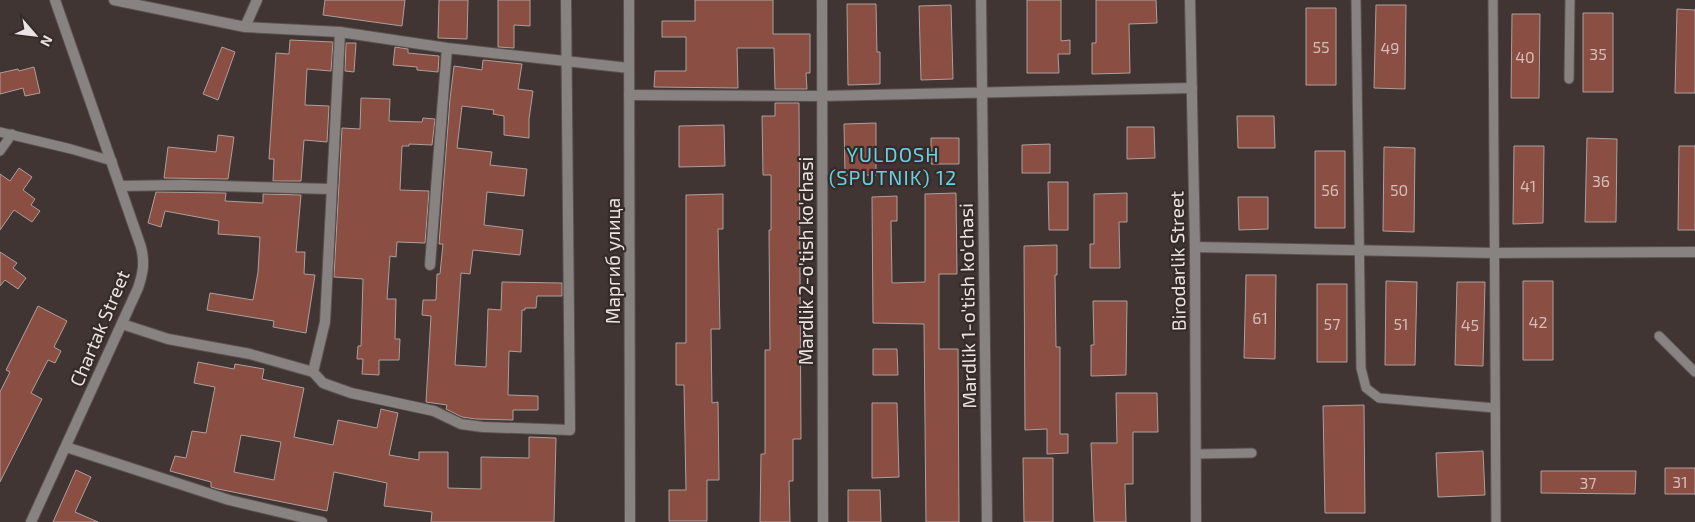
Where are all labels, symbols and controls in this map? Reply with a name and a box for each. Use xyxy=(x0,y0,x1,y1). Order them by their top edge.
north arrow xyxy=(10,10,60,60)
text: N xyxy=(37,33,57,50)
house number: 55 xyxy=(1312,37,1330,56)
house number: 49 xyxy=(1381,38,1400,57)
house number: 35 xyxy=(1589,44,1607,63)
house number: 40 xyxy=(1515,47,1535,66)
district label: YULDOSH (SPUTNIK) 12 xyxy=(829,142,957,189)
street label: Mardlik 2-o'tish ko'chasi xyxy=(794,157,817,365)
house number: 36 xyxy=(1592,171,1610,190)
house number: 41 xyxy=(1520,176,1536,195)
house number: 56 xyxy=(1321,180,1339,199)
house number: 50 xyxy=(1390,180,1408,199)
street label: Birodarlik Street xyxy=(1164,191,1190,331)
street label: Маргиб улица xyxy=(601,198,625,324)
street label: Mardlik 1-o'tish ko'chasi xyxy=(954,203,980,409)
street label: Chartak Street xyxy=(64,266,134,390)
house number: 61 xyxy=(1252,308,1268,327)
house number: 42 xyxy=(1529,312,1547,331)
house number: 57 xyxy=(1324,314,1340,333)
house number: 51 xyxy=(1394,314,1408,333)
house number: 45 xyxy=(1461,315,1479,334)
house number: 31 xyxy=(1672,472,1688,491)
house number: 37 xyxy=(1579,473,1597,492)

